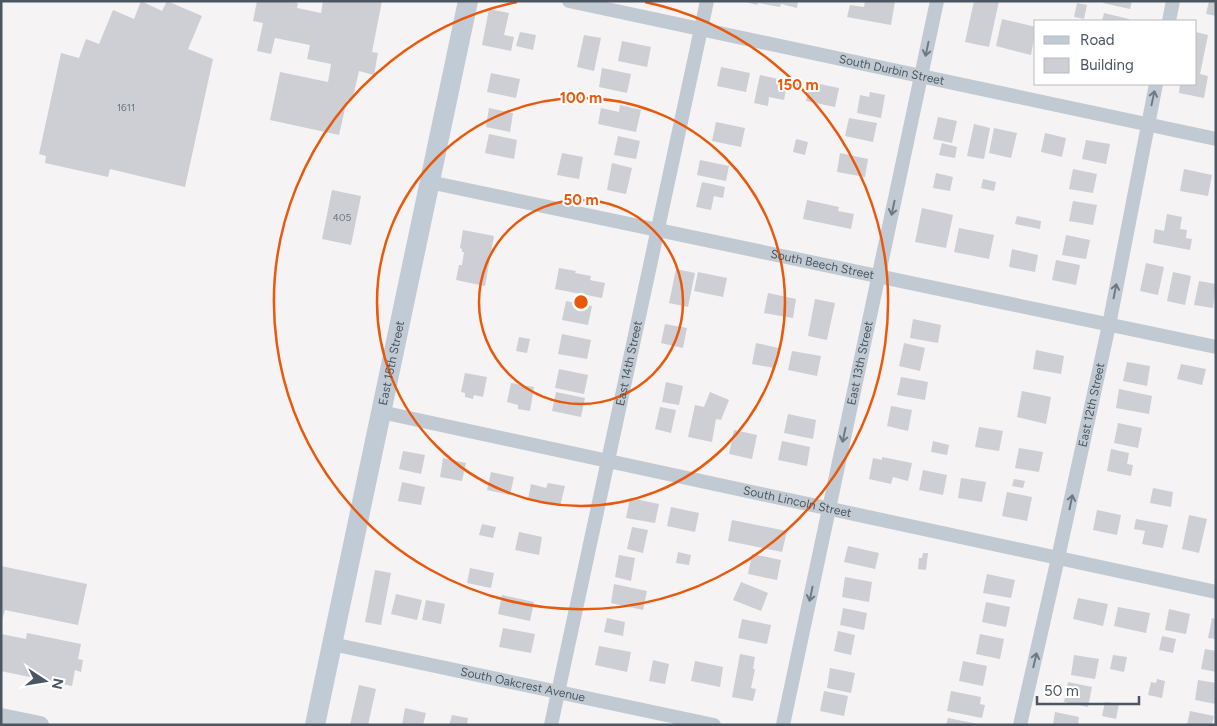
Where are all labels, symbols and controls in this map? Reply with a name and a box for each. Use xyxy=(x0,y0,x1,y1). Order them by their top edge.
legend xyxy=(1034,20,1197,85)
text: Road xyxy=(1080,31,1115,49)
one-way arrow xyxy=(922,40,931,56)
street label: South Durbin Street xyxy=(838,52,946,88)
text: Building xyxy=(1080,56,1134,74)
text: 150 m xyxy=(777,76,819,94)
text: 100 m xyxy=(560,89,602,107)
one-way arrow xyxy=(1149,90,1158,106)
house number: 1611 xyxy=(117,101,135,114)
text: 50 m xyxy=(563,191,599,209)
one-way arrow xyxy=(888,199,897,215)
house number: 405 xyxy=(333,211,351,224)
street label: South Beech Street xyxy=(769,247,876,282)
one-way arrow xyxy=(1111,284,1120,300)
centre of rings xyxy=(572,293,590,311)
street label: East 15th Street xyxy=(376,319,407,407)
street label: East 14th Street xyxy=(613,319,645,407)
street label: East 13th Street xyxy=(844,319,876,406)
street label: East 12th Street xyxy=(1075,361,1108,448)
one-way arrow xyxy=(839,427,849,443)
street label: South Lincoln Street xyxy=(742,483,853,520)
one-way arrow xyxy=(1066,494,1076,510)
one-way arrow xyxy=(805,586,815,602)
one-way arrow xyxy=(1031,653,1040,669)
north arrow xyxy=(20,656,70,706)
street label: South Oakcrest Avenue xyxy=(459,664,587,705)
scale bar xyxy=(1037,674,1140,706)
text: N xyxy=(48,677,67,691)
text: 50 m xyxy=(1044,682,1079,700)

